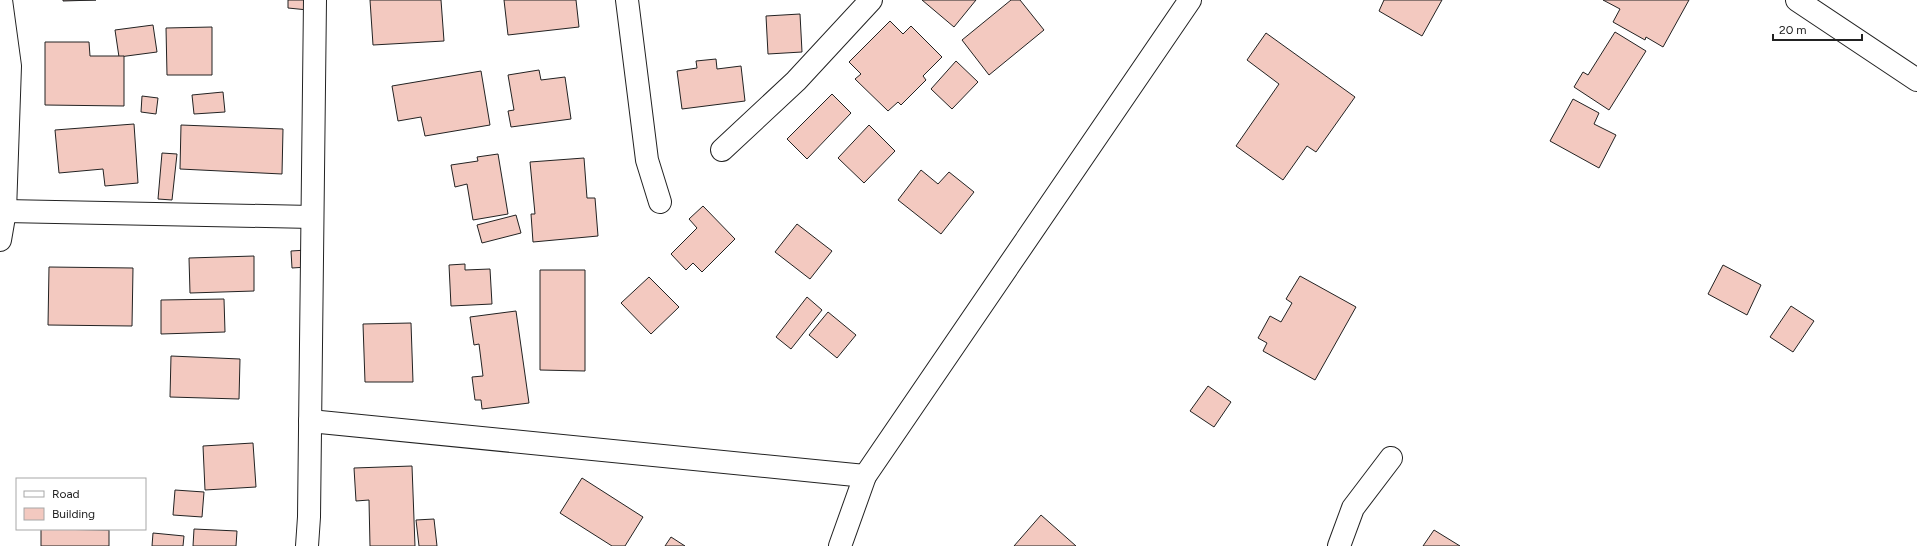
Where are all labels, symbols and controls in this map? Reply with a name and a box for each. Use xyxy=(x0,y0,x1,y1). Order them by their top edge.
scale bar xyxy=(1773,16,1862,42)
text: 20 m xyxy=(1779,23,1807,37)
legend xyxy=(16,478,146,530)
text: Road xyxy=(52,487,80,501)
text: Building xyxy=(52,507,95,521)

